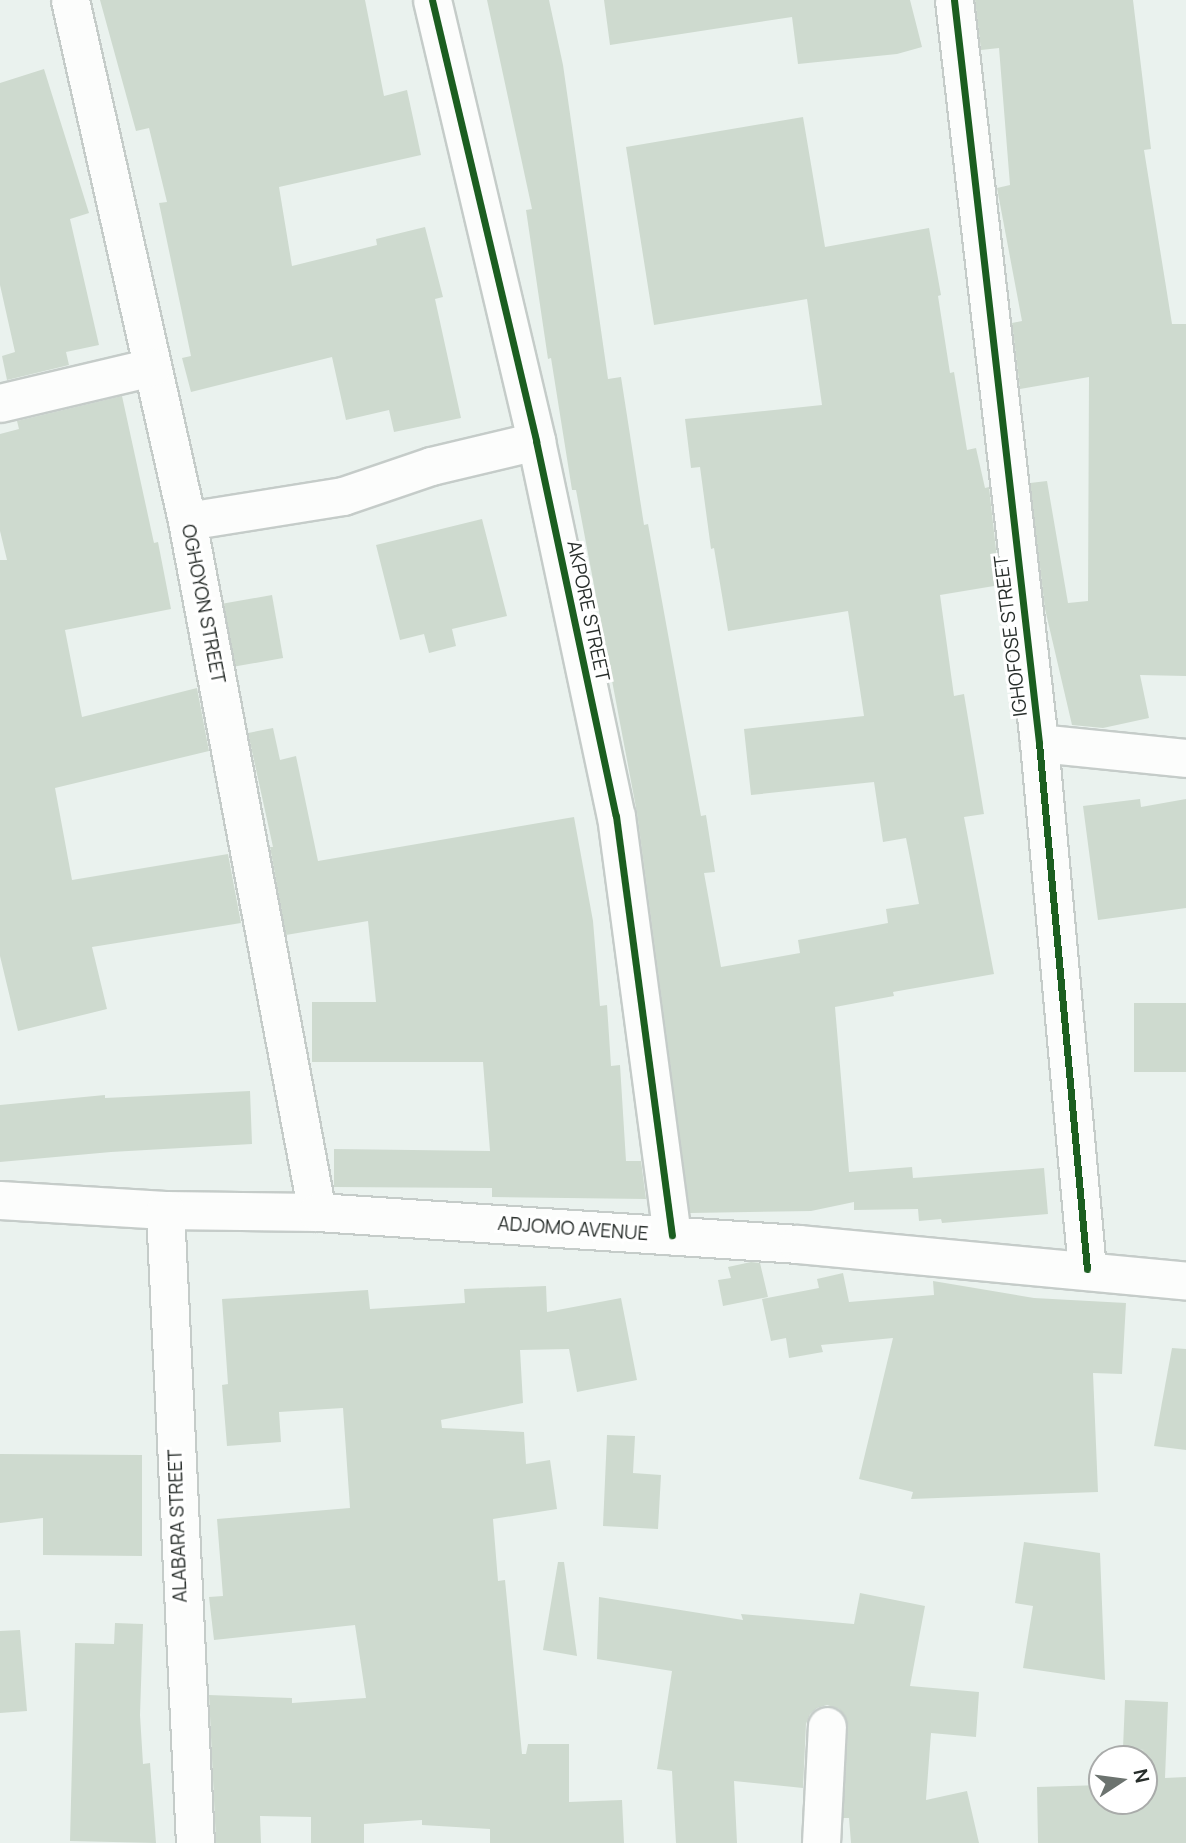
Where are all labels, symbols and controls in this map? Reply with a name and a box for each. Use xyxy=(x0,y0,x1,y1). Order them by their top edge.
street label: OGHOYON STREET xyxy=(176,522,230,686)
street label: AKPORE STREET xyxy=(562,539,614,683)
street label: IGHOFOSE STREET xyxy=(990,554,1032,718)
street label: ADJOMO AVENUE xyxy=(497,1212,649,1246)
street label: ALABARA STREET xyxy=(164,1449,192,1603)
north arrow xyxy=(1088,1745,1158,1815)
text: N xyxy=(1127,1766,1156,1785)

